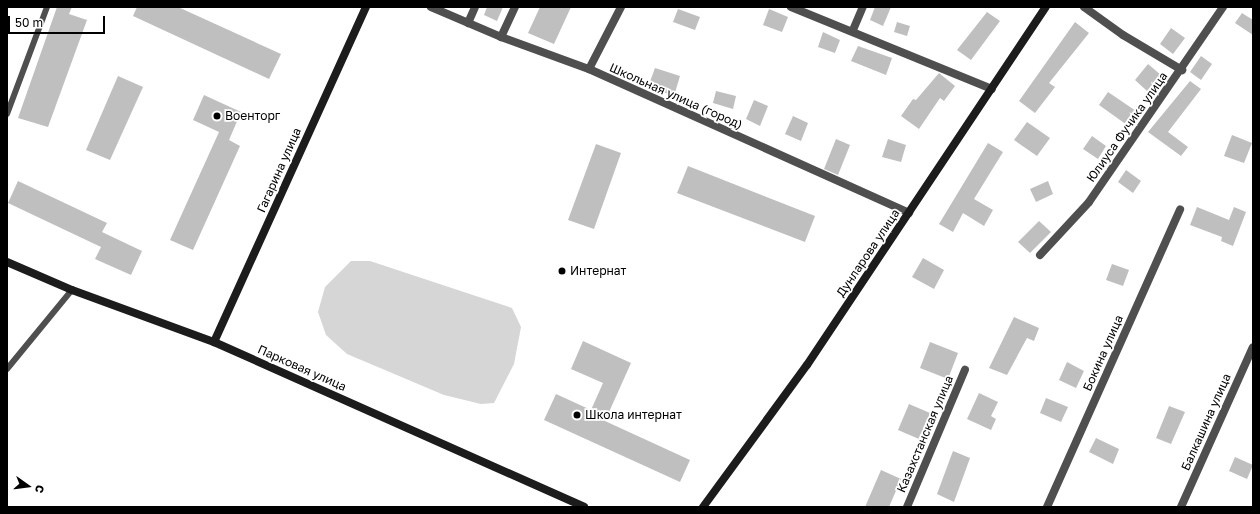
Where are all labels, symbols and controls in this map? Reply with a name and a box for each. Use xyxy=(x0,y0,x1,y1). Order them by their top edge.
scale bar xyxy=(10,8,107,34)
text: 50 m xyxy=(15,15,43,30)
street label: Школьная улица (город) xyxy=(607,60,745,132)
street label: Юлиуса Фучика улица xyxy=(1084,69,1170,185)
place label: Военторг xyxy=(225,109,280,123)
marker: Военторг xyxy=(212,111,222,121)
street label: Гагарина улица xyxy=(254,125,304,215)
street label: Дунларова улица xyxy=(833,206,903,300)
place label: Интернат xyxy=(570,264,626,278)
marker: Интернат xyxy=(557,266,567,276)
street label: Бокина улица xyxy=(1080,313,1126,393)
street label: Парковая улица xyxy=(255,342,349,394)
street label: Балкашина улица xyxy=(1178,371,1234,473)
street label: Казахстанская улица xyxy=(894,373,956,495)
place label: Школа интернат xyxy=(585,408,682,422)
marker: Школа интернат xyxy=(572,410,582,420)
north arrow xyxy=(8,466,48,506)
text: С xyxy=(33,484,47,494)

